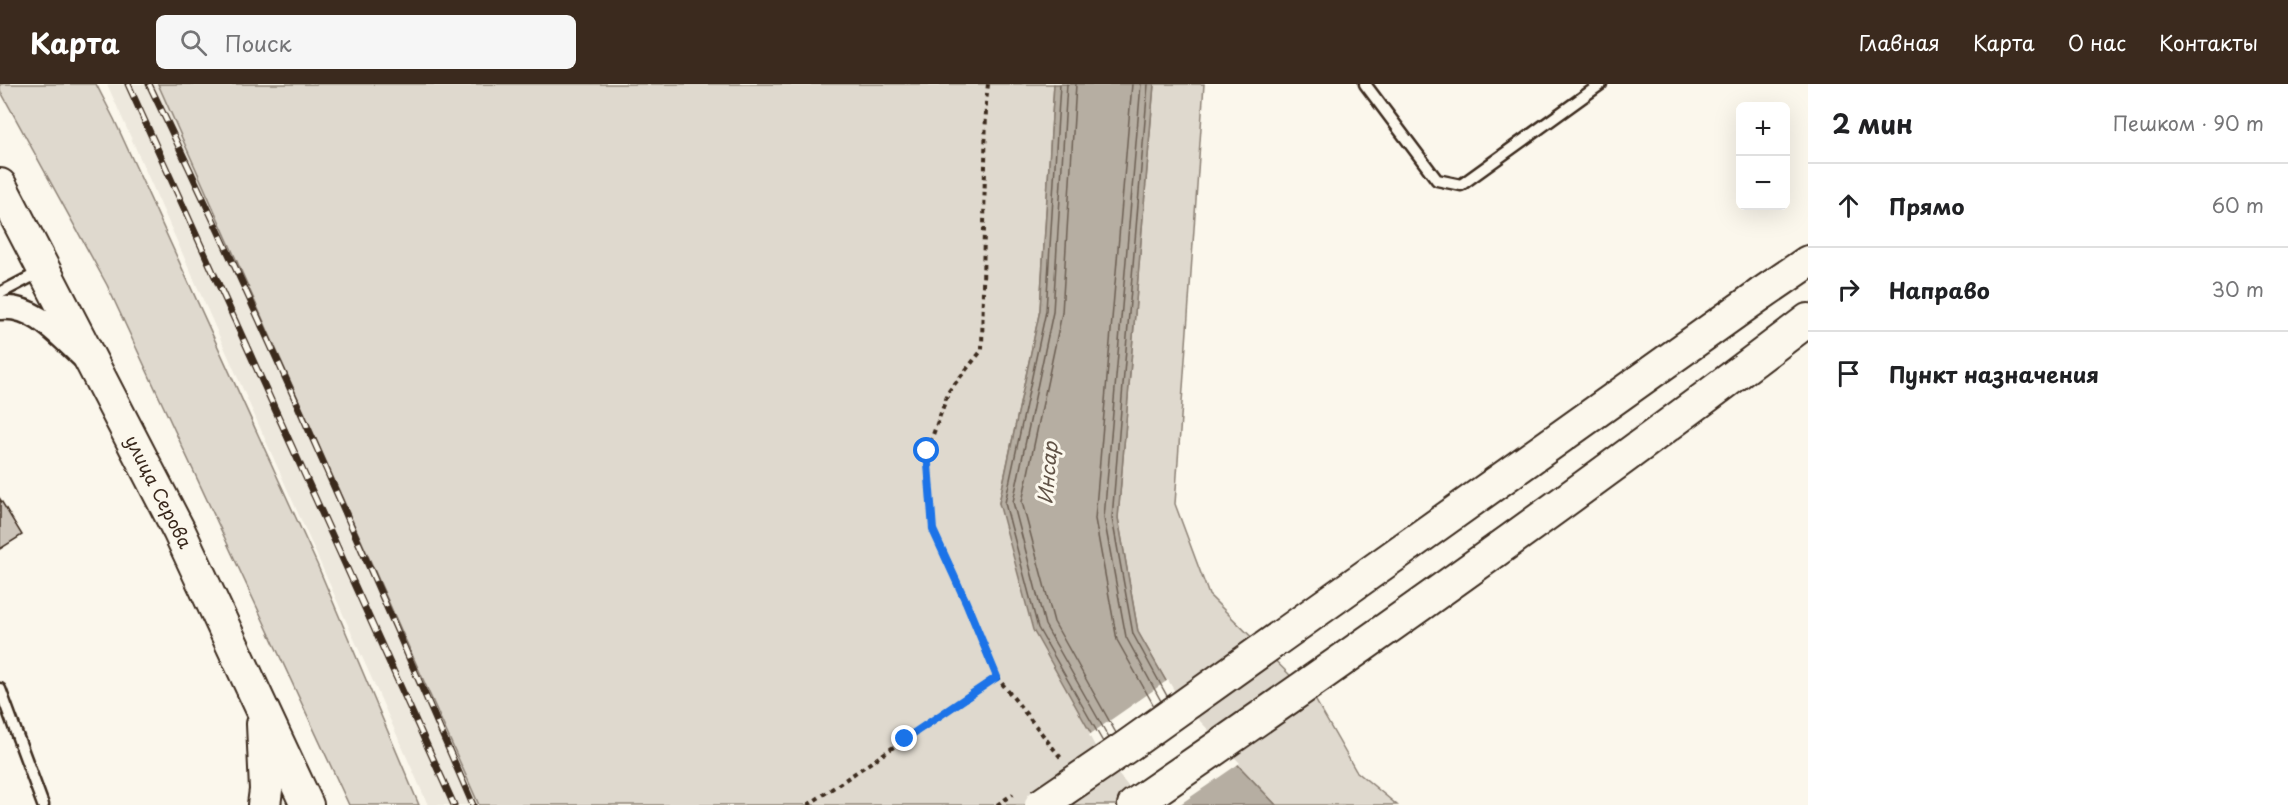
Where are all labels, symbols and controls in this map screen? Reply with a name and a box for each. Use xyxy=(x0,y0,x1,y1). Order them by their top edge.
search box xyxy=(156,15,576,69)
text: Карта xyxy=(30,21,120,64)
icon: search xyxy=(177,26,210,59)
text: Поиск xyxy=(225,26,292,59)
text: Главная xyxy=(1859,26,1940,58)
text: Карта xyxy=(1973,26,2035,58)
text: О нас xyxy=(2068,26,2126,58)
text: Контакты xyxy=(2159,26,2258,58)
map controls xyxy=(1736,102,1790,210)
button: + xyxy=(1736,102,1790,156)
text: 2 мин xyxy=(1832,104,1913,143)
text: Пешком · 90 m xyxy=(2113,108,2264,138)
button: − xyxy=(1736,156,1790,210)
icon: ahead xyxy=(1832,189,1865,222)
text: Прямо xyxy=(1889,189,1964,222)
text: 60 m xyxy=(2212,190,2264,220)
icon: right xyxy=(1832,273,1865,306)
text: Направо xyxy=(1889,273,1990,306)
text: 30 m xyxy=(2211,274,2264,304)
icon: arrive xyxy=(1832,357,1865,390)
text: Пункт назначения xyxy=(1889,357,2099,390)
street label: улица Серова xyxy=(119,430,200,554)
route start xyxy=(913,437,939,463)
water label: Инсар xyxy=(1029,439,1065,505)
route end xyxy=(891,725,917,751)

